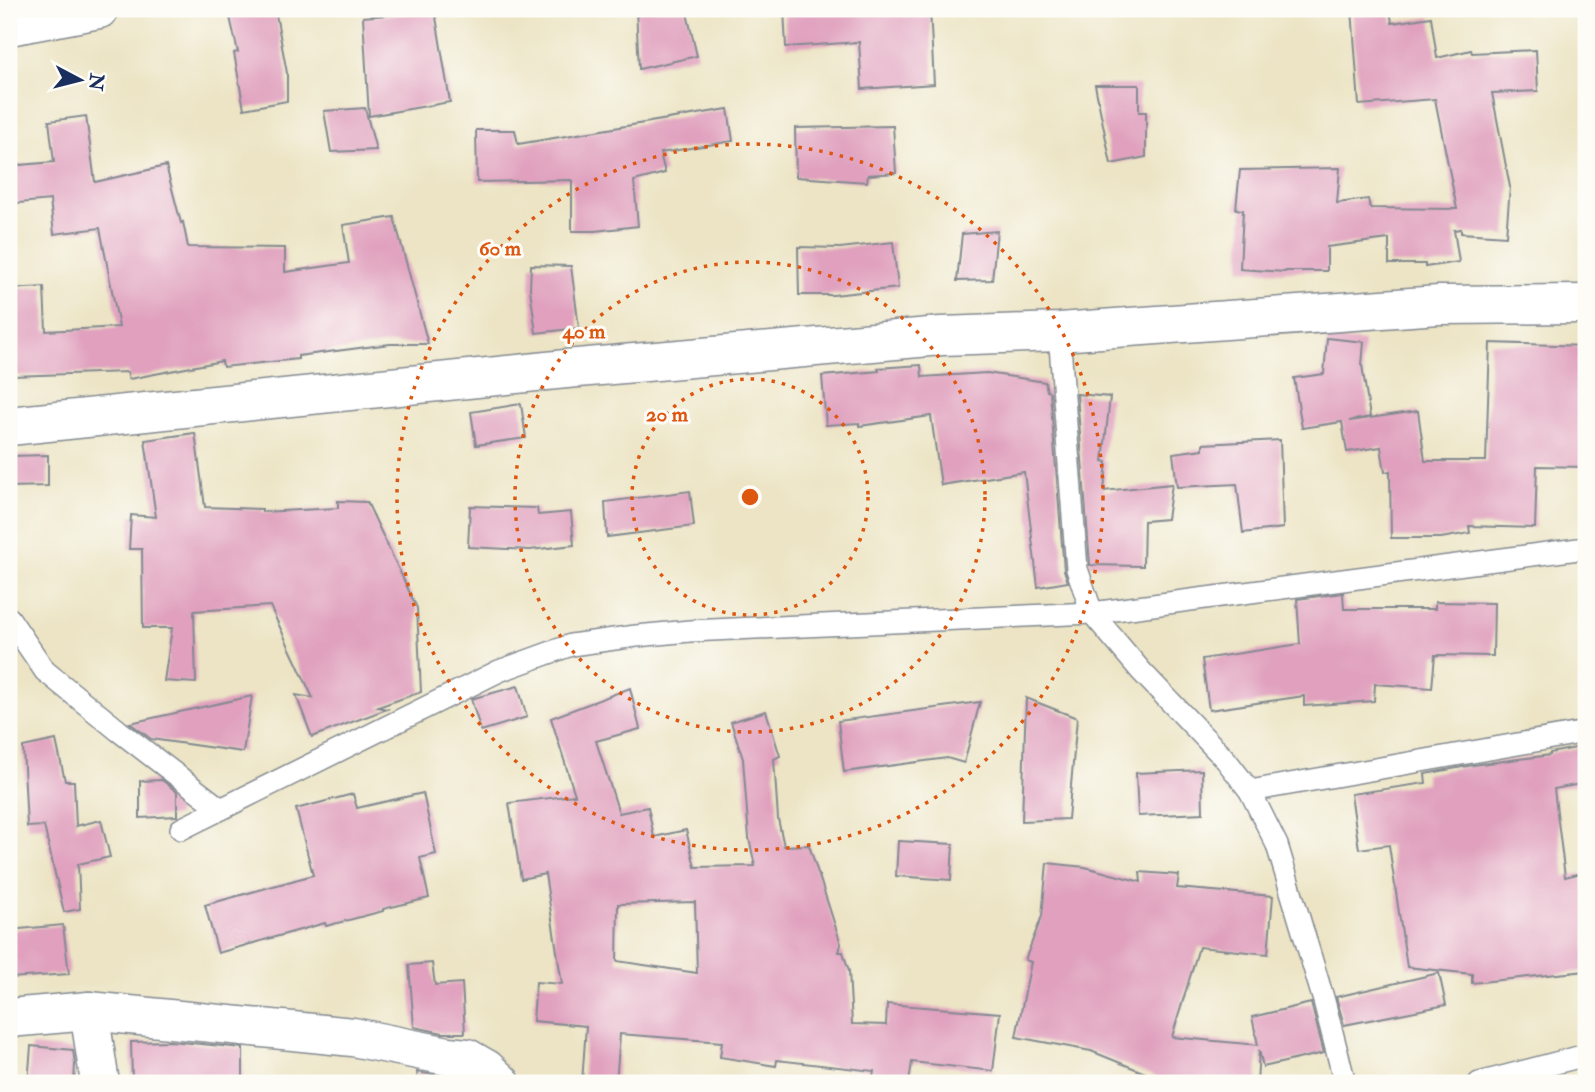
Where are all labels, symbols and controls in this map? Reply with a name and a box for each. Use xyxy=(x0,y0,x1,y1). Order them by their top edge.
north arrow xyxy=(46,46,116,116)
text: N xyxy=(83,71,109,93)
text: 60 m xyxy=(479,235,522,262)
text: 40 m xyxy=(562,318,606,345)
text: 20 m xyxy=(646,401,689,428)
centre of rings xyxy=(738,485,762,509)

